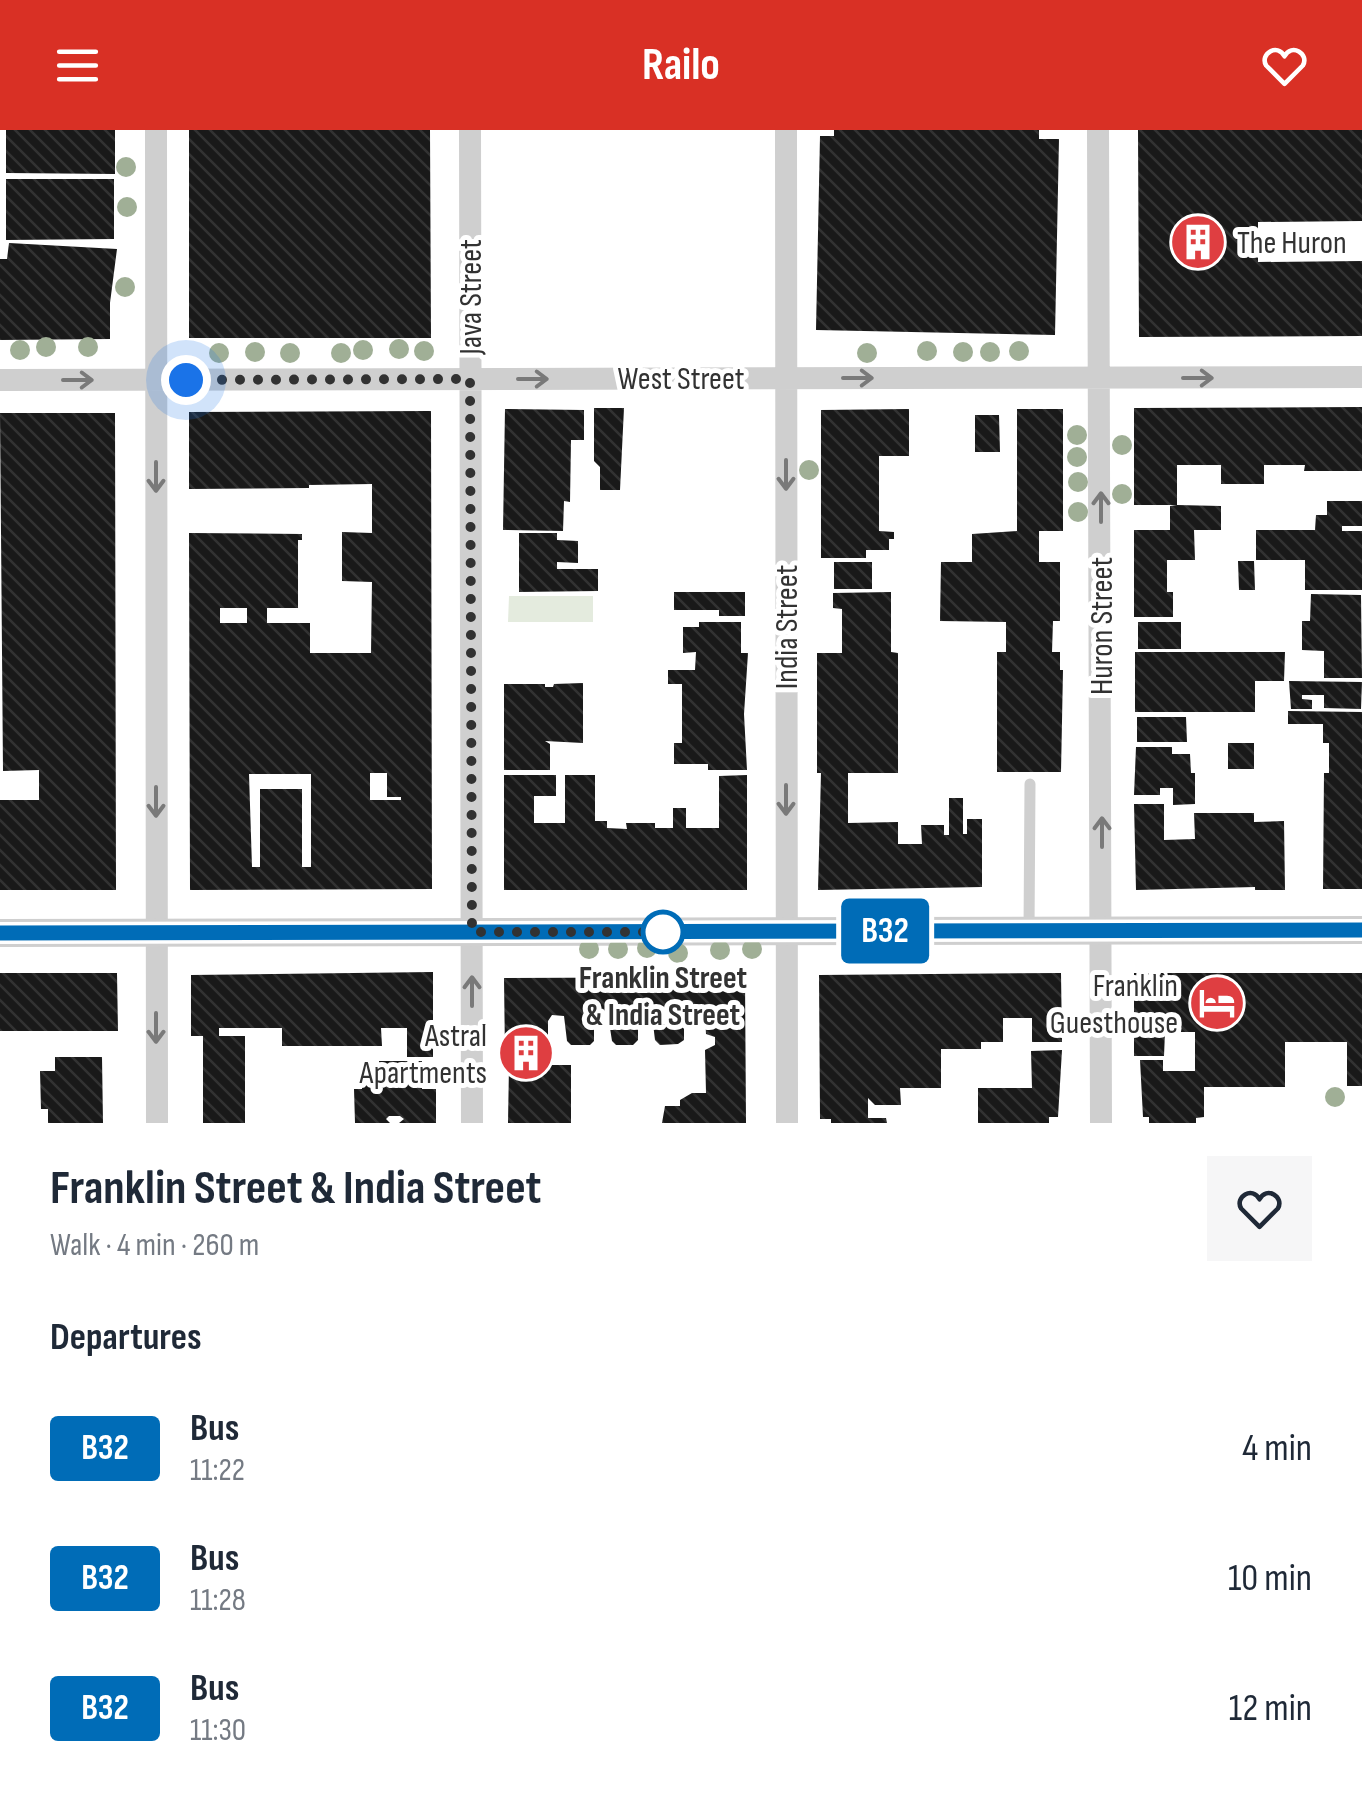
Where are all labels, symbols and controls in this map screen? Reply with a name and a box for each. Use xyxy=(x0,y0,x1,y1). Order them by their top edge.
icon: menu xyxy=(50,38,105,93)
text: Railo xyxy=(642,38,720,93)
icon: heart xyxy=(1257,38,1312,93)
building icon: The Huron xyxy=(1168,212,1228,272)
place label: The Huron xyxy=(1237,224,1347,263)
street label: Java Street xyxy=(452,239,491,356)
your location xyxy=(161,355,211,405)
street label: West Street xyxy=(617,360,745,399)
one-way arrow xyxy=(842,368,874,388)
one-way arrow xyxy=(1180,368,1213,388)
one-way arrow xyxy=(60,370,93,390)
one-way arrow xyxy=(516,370,549,388)
one-way arrow xyxy=(776,458,796,491)
one-way arrow xyxy=(146,460,166,493)
one-way arrow xyxy=(1092,492,1110,524)
street label: Huron Street xyxy=(1083,557,1122,695)
street label: India Street xyxy=(768,565,807,689)
one-way arrow xyxy=(776,784,796,816)
one-way arrow xyxy=(146,786,166,818)
one-way arrow xyxy=(1092,817,1112,850)
line badge: B32 xyxy=(828,898,942,964)
text: B32 xyxy=(861,910,909,953)
marker: Franklin Street & India Street xyxy=(642,911,684,953)
place label: Franklin Street & India Street xyxy=(579,959,747,1035)
place label: Franklin Guesthouse xyxy=(1050,967,1178,1043)
hotel icon: Franklin Guesthouse xyxy=(1187,973,1247,1033)
one-way arrow xyxy=(462,975,482,1008)
one-way arrow xyxy=(146,1010,166,1043)
place label: Astral Apartments xyxy=(358,1017,487,1093)
building icon: Astral Apartments xyxy=(496,1023,556,1083)
button: heart xyxy=(1207,1156,1312,1261)
text: Franklin Street & India Street xyxy=(50,1160,541,1217)
text: Walk · 4 min · 260 m xyxy=(50,1226,259,1265)
text: Departures xyxy=(50,1315,202,1360)
text: Bus xyxy=(190,1406,239,1451)
text: 4 min xyxy=(1242,1426,1312,1471)
text: B32 xyxy=(81,1427,129,1470)
text: 11:22 xyxy=(190,1451,245,1490)
text: Bus xyxy=(190,1536,239,1581)
text: 10 min xyxy=(1228,1556,1312,1601)
text: B32 xyxy=(81,1557,129,1600)
text: 11:28 xyxy=(190,1581,246,1620)
text: Bus xyxy=(190,1666,239,1711)
text: 12 min xyxy=(1229,1686,1312,1731)
text: B32 xyxy=(81,1687,129,1730)
text: 11:30 xyxy=(190,1711,246,1750)

